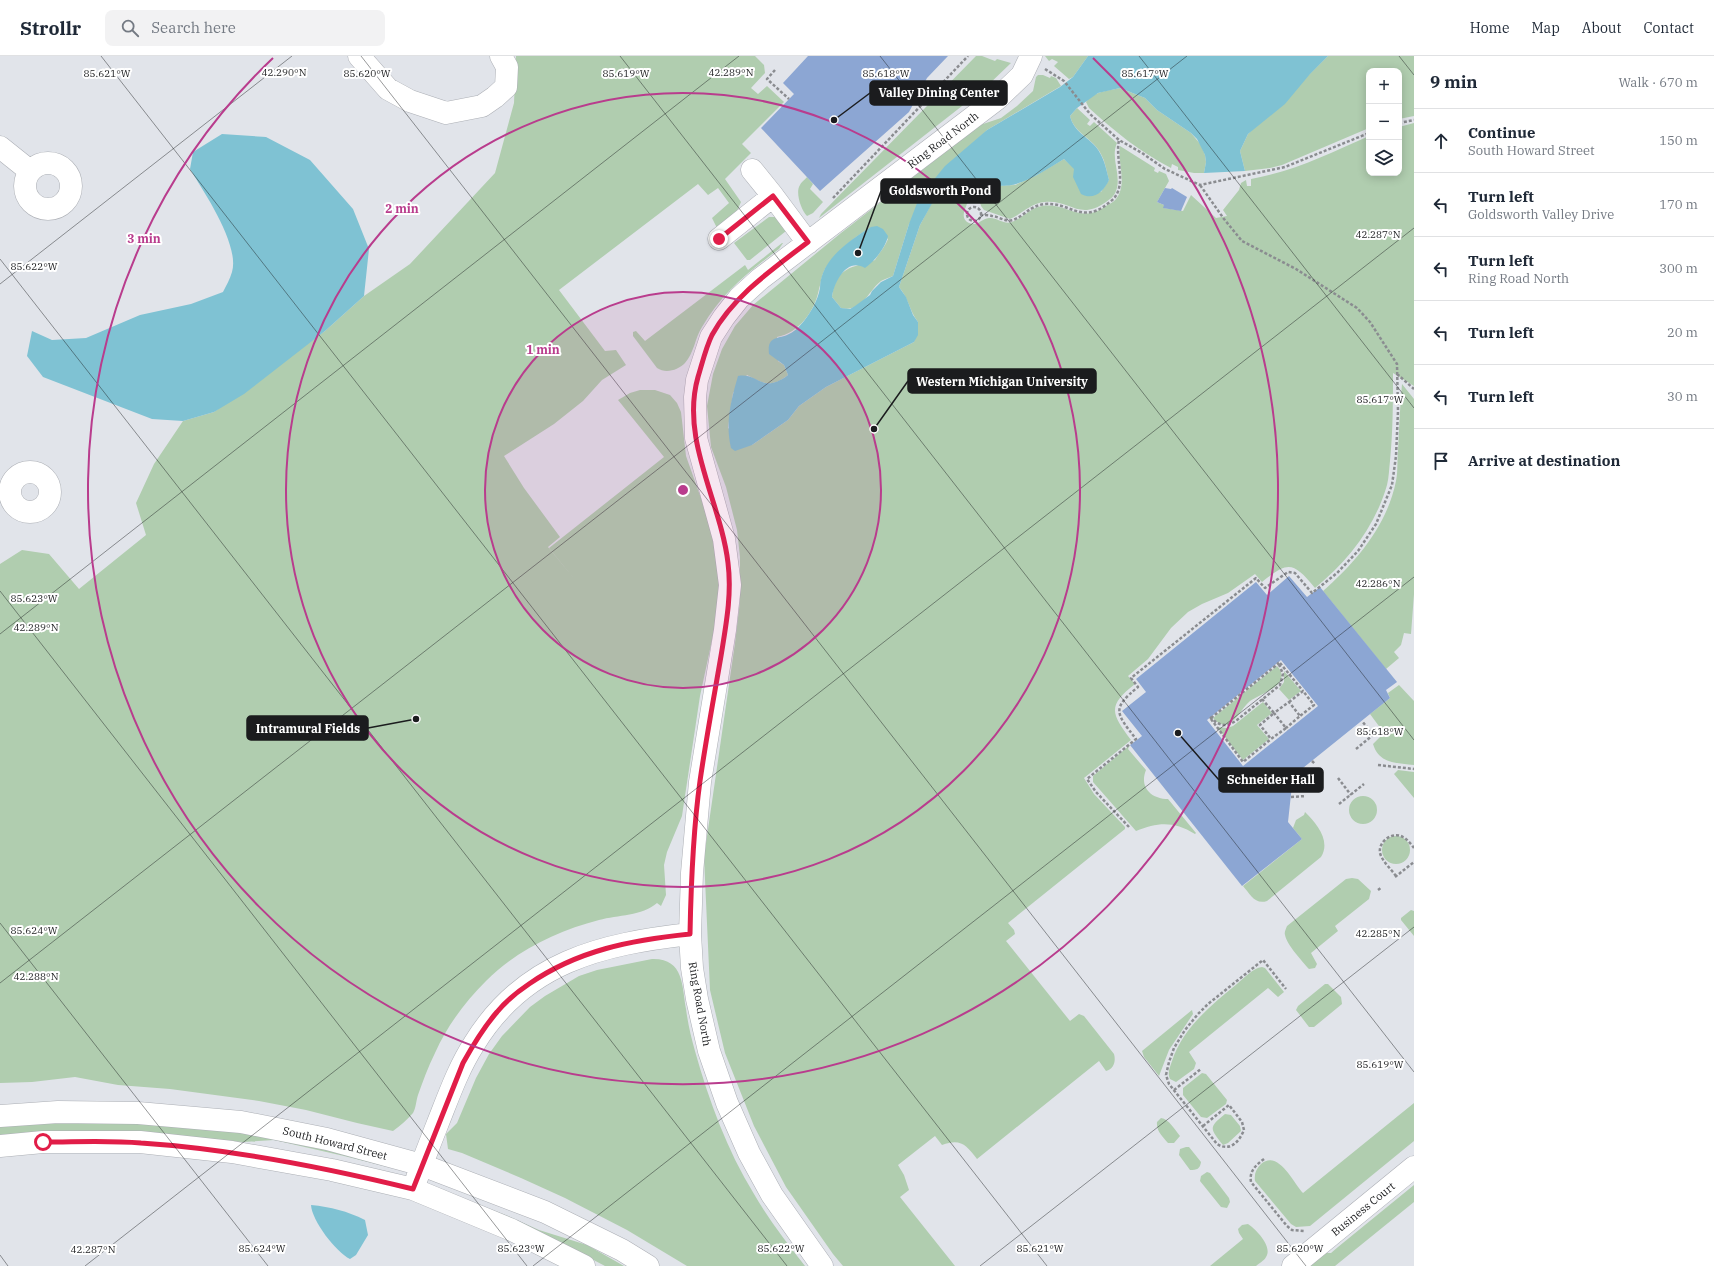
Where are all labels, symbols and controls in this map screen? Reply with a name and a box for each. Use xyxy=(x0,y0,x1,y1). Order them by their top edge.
search box xyxy=(105,10,385,46)
text: Strollr xyxy=(20,16,81,40)
icon: search xyxy=(119,17,141,39)
text: Search here xyxy=(151,18,236,37)
text: Home xyxy=(1470,19,1509,37)
text: Map xyxy=(1531,19,1560,37)
text: About xyxy=(1582,19,1621,37)
text: Contact xyxy=(1643,19,1694,37)
text: 42.290°N xyxy=(261,66,307,79)
text: 42.289°N xyxy=(708,66,754,79)
text: 85.621°W xyxy=(83,67,131,80)
text: 85.620°W xyxy=(343,67,391,80)
text: 85.619°W xyxy=(602,67,650,80)
text: 85.618°W xyxy=(862,67,910,80)
text: 85.617°W xyxy=(1121,67,1169,80)
map controls xyxy=(1366,68,1402,176)
button: + xyxy=(1366,68,1402,104)
text: 9 min xyxy=(1430,71,1478,93)
text: Walk · 670 m xyxy=(1619,74,1698,91)
callout: Valley Dining Center xyxy=(870,81,1007,105)
text: Valley Dining Center xyxy=(879,85,1000,100)
button: − xyxy=(1366,104,1402,140)
street label: Ring Road North xyxy=(905,109,982,171)
text: Continue xyxy=(1468,123,1535,142)
icon: ahead xyxy=(1430,130,1452,152)
text: 150 m xyxy=(1659,132,1698,149)
button: layers xyxy=(1366,140,1402,176)
text: South Howard Street xyxy=(1468,142,1595,159)
callout: Goldsworth Pond xyxy=(881,179,1000,203)
text: Goldsworth Pond xyxy=(889,183,992,198)
text: Turn left xyxy=(1468,187,1534,206)
icon: left xyxy=(1430,194,1452,216)
text: 170 m xyxy=(1659,196,1698,213)
text: 2 min xyxy=(385,201,419,216)
text: Goldsworth Valley Drive xyxy=(1468,206,1614,223)
text: 42.287°N xyxy=(1355,228,1401,241)
route end xyxy=(710,230,728,248)
text: 3 min xyxy=(127,231,161,246)
text: Turn left xyxy=(1468,251,1534,270)
icon: left xyxy=(1430,258,1452,280)
text: 85.622°W xyxy=(10,260,58,273)
text: 300 m xyxy=(1659,260,1698,277)
text: Ring Road North xyxy=(1468,270,1569,287)
icon: left xyxy=(1430,322,1452,344)
text: Turn left xyxy=(1468,323,1534,342)
text: 20 m xyxy=(1667,324,1698,341)
text: 1 min xyxy=(526,342,560,357)
callout: Western Michigan University xyxy=(908,369,1096,393)
text: Western Michigan University xyxy=(916,374,1088,389)
icon: left xyxy=(1430,386,1452,408)
text: Turn left xyxy=(1468,387,1534,406)
text: 30 m xyxy=(1667,388,1698,405)
text: 85.617°W xyxy=(1356,393,1404,406)
icon: arrive xyxy=(1430,450,1452,472)
text: Arrive at destination xyxy=(1468,451,1620,470)
centre of rings xyxy=(676,483,690,497)
text: 42.286°N xyxy=(1355,577,1401,590)
text: 85.623°W xyxy=(10,592,58,605)
text: 42.289°N xyxy=(13,621,59,634)
callout: Intramural Fields xyxy=(247,716,368,740)
text: Intramural Fields xyxy=(256,721,360,736)
text: 85.618°W xyxy=(1356,725,1404,738)
callout: Schneider Hall xyxy=(1219,768,1323,792)
text: Schneider Hall xyxy=(1227,772,1315,787)
text: 85.624°W xyxy=(10,924,58,937)
text: 42.285°N xyxy=(1355,927,1401,940)
street label: Ring Road North xyxy=(686,961,714,1048)
text: 42.288°N xyxy=(13,970,59,983)
text: 85.619°W xyxy=(1356,1058,1404,1071)
street label: South Howard Street xyxy=(281,1123,389,1163)
route start xyxy=(34,1133,52,1151)
street label: Business Court xyxy=(1328,1179,1398,1239)
text: 85.624°W xyxy=(238,1242,286,1255)
text: 85.623°W xyxy=(497,1242,545,1255)
text: 85.622°W xyxy=(757,1242,805,1255)
text: 85.621°W xyxy=(1016,1242,1064,1255)
text: 85.620°W xyxy=(1276,1242,1324,1255)
text: 42.287°N xyxy=(70,1243,116,1256)

